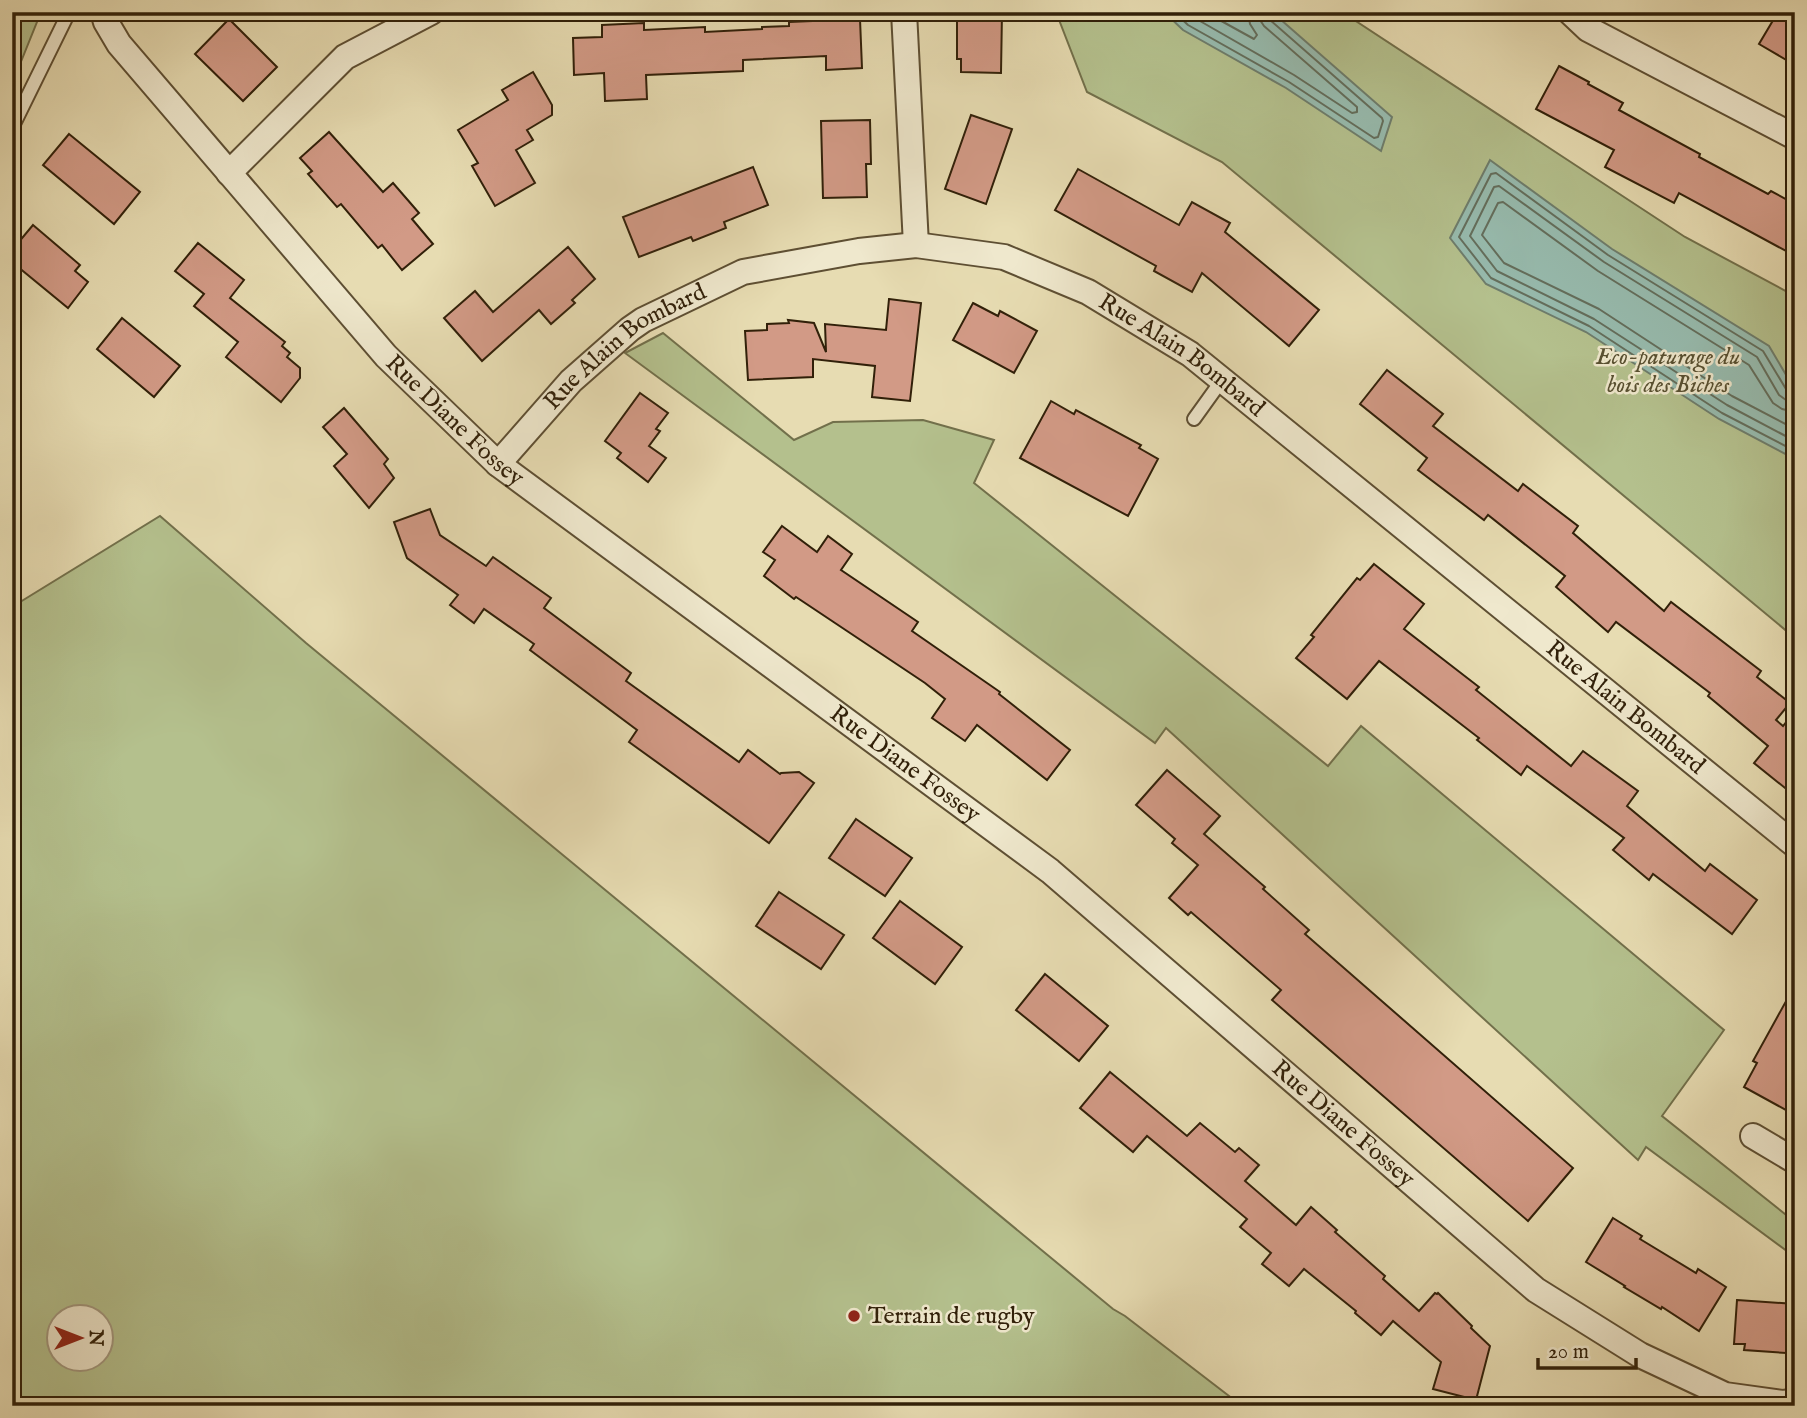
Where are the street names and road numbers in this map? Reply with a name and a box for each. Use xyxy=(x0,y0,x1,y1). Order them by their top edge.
street label: Rue Alain Bombard xyxy=(537,276,711,417)
street label: Rue Alain Bombard xyxy=(1093,286,1271,424)
street label: Rue Diane Fossey xyxy=(378,348,530,494)
street label: Rue Alain Bombard xyxy=(1539,633,1712,781)
street label: Rue Diane Fossey xyxy=(824,698,987,830)
street label: Rue Diane Fossey xyxy=(1265,1053,1421,1194)

